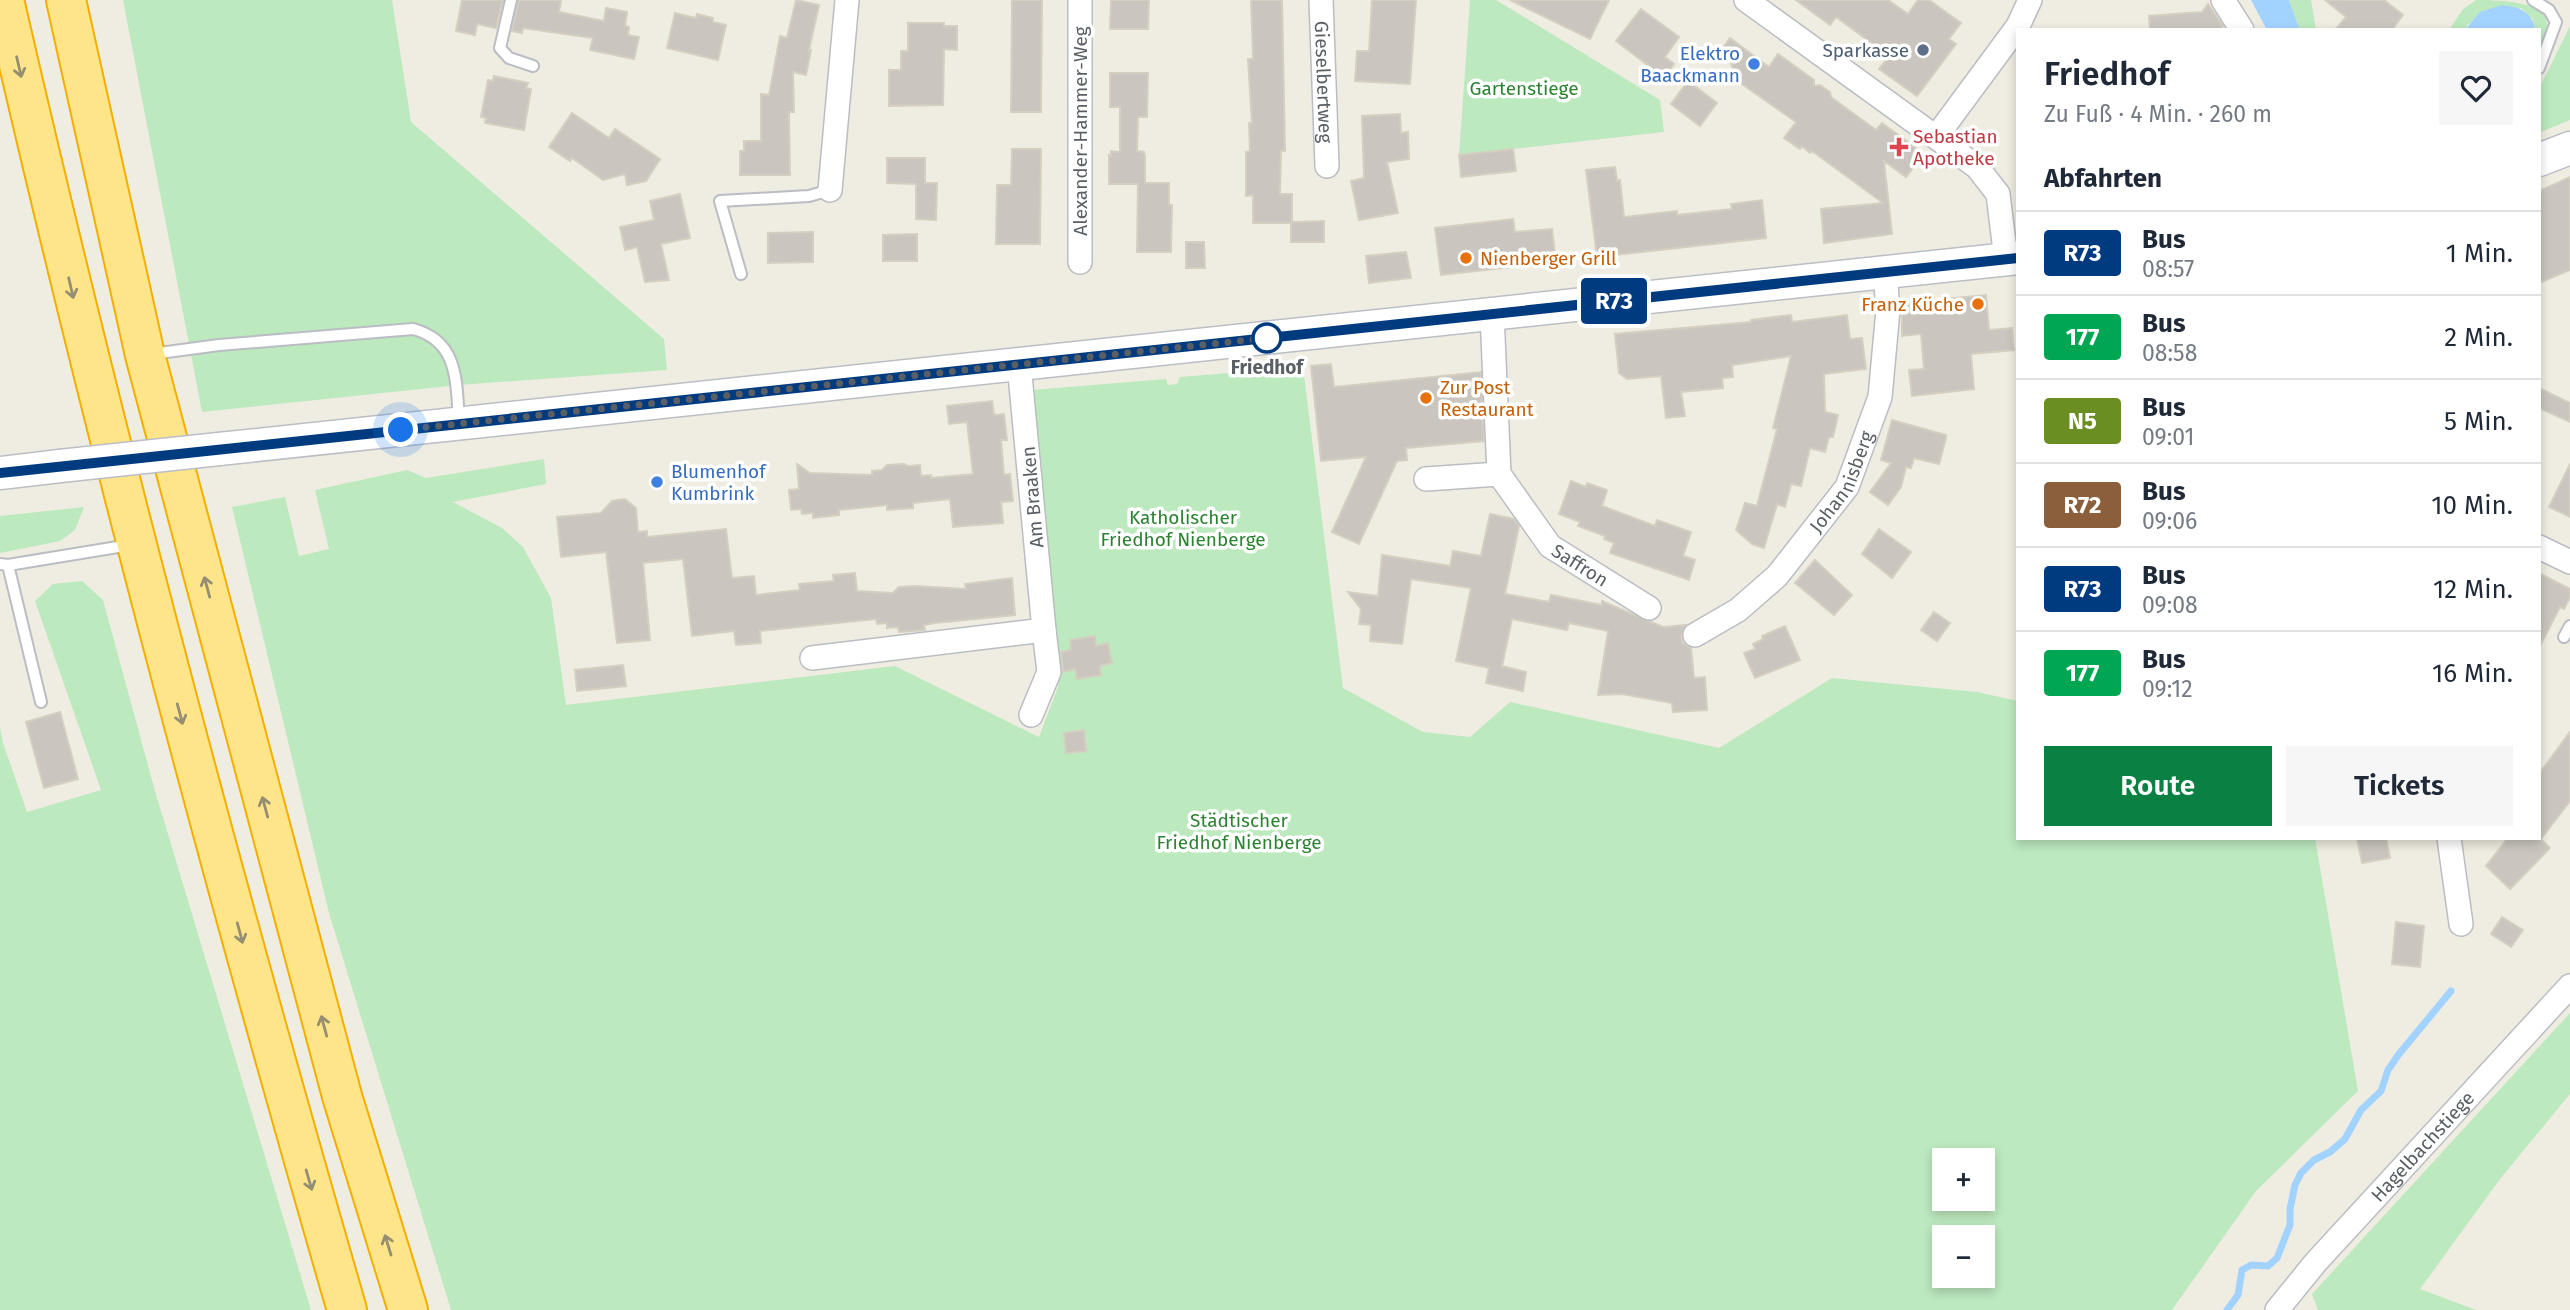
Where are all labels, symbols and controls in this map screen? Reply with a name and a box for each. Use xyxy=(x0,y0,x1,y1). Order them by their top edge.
street label: Gieselbertweg xyxy=(1310,20,1337,144)
street label: Alexander-Hammer-Weg xyxy=(1069,26,1092,236)
place label: Sparkasse xyxy=(1822,39,1909,62)
place label: Elektro Baackmann xyxy=(1640,42,1740,87)
marker: Sparkasse xyxy=(1915,42,1931,58)
button: heart xyxy=(2439,51,2513,125)
text: Friedhof xyxy=(2044,54,2169,94)
one-way arrow xyxy=(13,55,26,77)
marker: Elektro Baackmann xyxy=(1746,56,1762,72)
park label: Gartenstiege xyxy=(1469,77,1579,100)
text: Zu Fuß · 4 Min. · 260 m xyxy=(2044,100,2272,128)
place label: Sebastian Apotheke xyxy=(1913,125,1998,170)
marker: Sebastian Apotheke xyxy=(1891,139,1907,155)
text: Abfahrten xyxy=(2044,163,2162,194)
text: Bus xyxy=(2142,224,2185,255)
text: 1 Min. xyxy=(2446,238,2513,269)
text: R73 xyxy=(2064,239,2102,267)
place label: Nienberger Grill xyxy=(1480,247,1617,270)
marker: Nienberger Grill xyxy=(1458,250,1474,266)
text: 08:57 xyxy=(2142,255,2194,283)
one-way arrow xyxy=(64,276,78,299)
line badge: R73 xyxy=(1574,278,1654,324)
text: R73 xyxy=(1595,287,1633,315)
place label: Franz Küche xyxy=(1861,293,1964,316)
marker: Franz Küche xyxy=(1970,296,1986,312)
text: Bus xyxy=(2142,308,2185,339)
text: 2 Min. xyxy=(2444,322,2513,353)
marker: Friedhof xyxy=(1252,323,1282,353)
text: 177 xyxy=(2066,323,2099,351)
text: 08:58 xyxy=(2142,339,2197,367)
place label: Friedhof xyxy=(1231,356,1305,379)
place label: Zur Post Restaurant xyxy=(1440,376,1534,421)
marker: Zur Post Restaurant xyxy=(1418,390,1434,406)
text: Bus xyxy=(2142,392,2185,423)
text: 5 Min. xyxy=(2444,406,2513,437)
text: N5 xyxy=(2068,407,2097,435)
your location xyxy=(383,412,418,447)
text: 09:01 xyxy=(2142,423,2194,451)
street label: Johannisberg xyxy=(1805,428,1879,537)
street label: Am Braaken xyxy=(1017,445,1048,549)
place label: Blumenhof Kumbrink xyxy=(671,460,767,505)
marker: Blumenhof Kumbrink xyxy=(649,474,665,490)
text: Bus xyxy=(2142,476,2185,507)
text: 10 Min. xyxy=(2431,490,2513,521)
text: R72 xyxy=(2064,491,2101,519)
park label: Katholischer Friedhof Nienberge xyxy=(1100,506,1266,551)
text: 09:06 xyxy=(2142,507,2197,535)
street label: Saffron xyxy=(1547,539,1612,592)
text: Bus xyxy=(2142,560,2185,591)
text: 12 Min. xyxy=(2433,574,2513,605)
text: R73 xyxy=(2064,575,2102,603)
one-way arrow xyxy=(200,576,213,599)
text: 09:08 xyxy=(2142,591,2198,619)
text: Bus xyxy=(2142,644,2185,675)
text: 16 Min. xyxy=(2432,658,2513,689)
text: 177 xyxy=(2066,659,2099,687)
text: 09:12 xyxy=(2142,675,2193,703)
one-way arrow xyxy=(174,702,187,725)
button: Route xyxy=(2044,746,2272,826)
button: Tickets xyxy=(2286,746,2513,826)
one-way arrow xyxy=(258,796,271,818)
park label: Städtischer Friedhof Nienberge xyxy=(1156,809,1322,854)
one-way arrow xyxy=(235,922,248,944)
one-way arrow xyxy=(316,1016,329,1038)
street label: Hagelbachstiege xyxy=(2366,1087,2479,1207)
map controls xyxy=(1932,1148,1995,1288)
button: + xyxy=(1932,1148,1995,1211)
one-way arrow xyxy=(304,1169,317,1191)
button: − xyxy=(1932,1225,1995,1288)
one-way arrow xyxy=(380,1234,393,1256)

